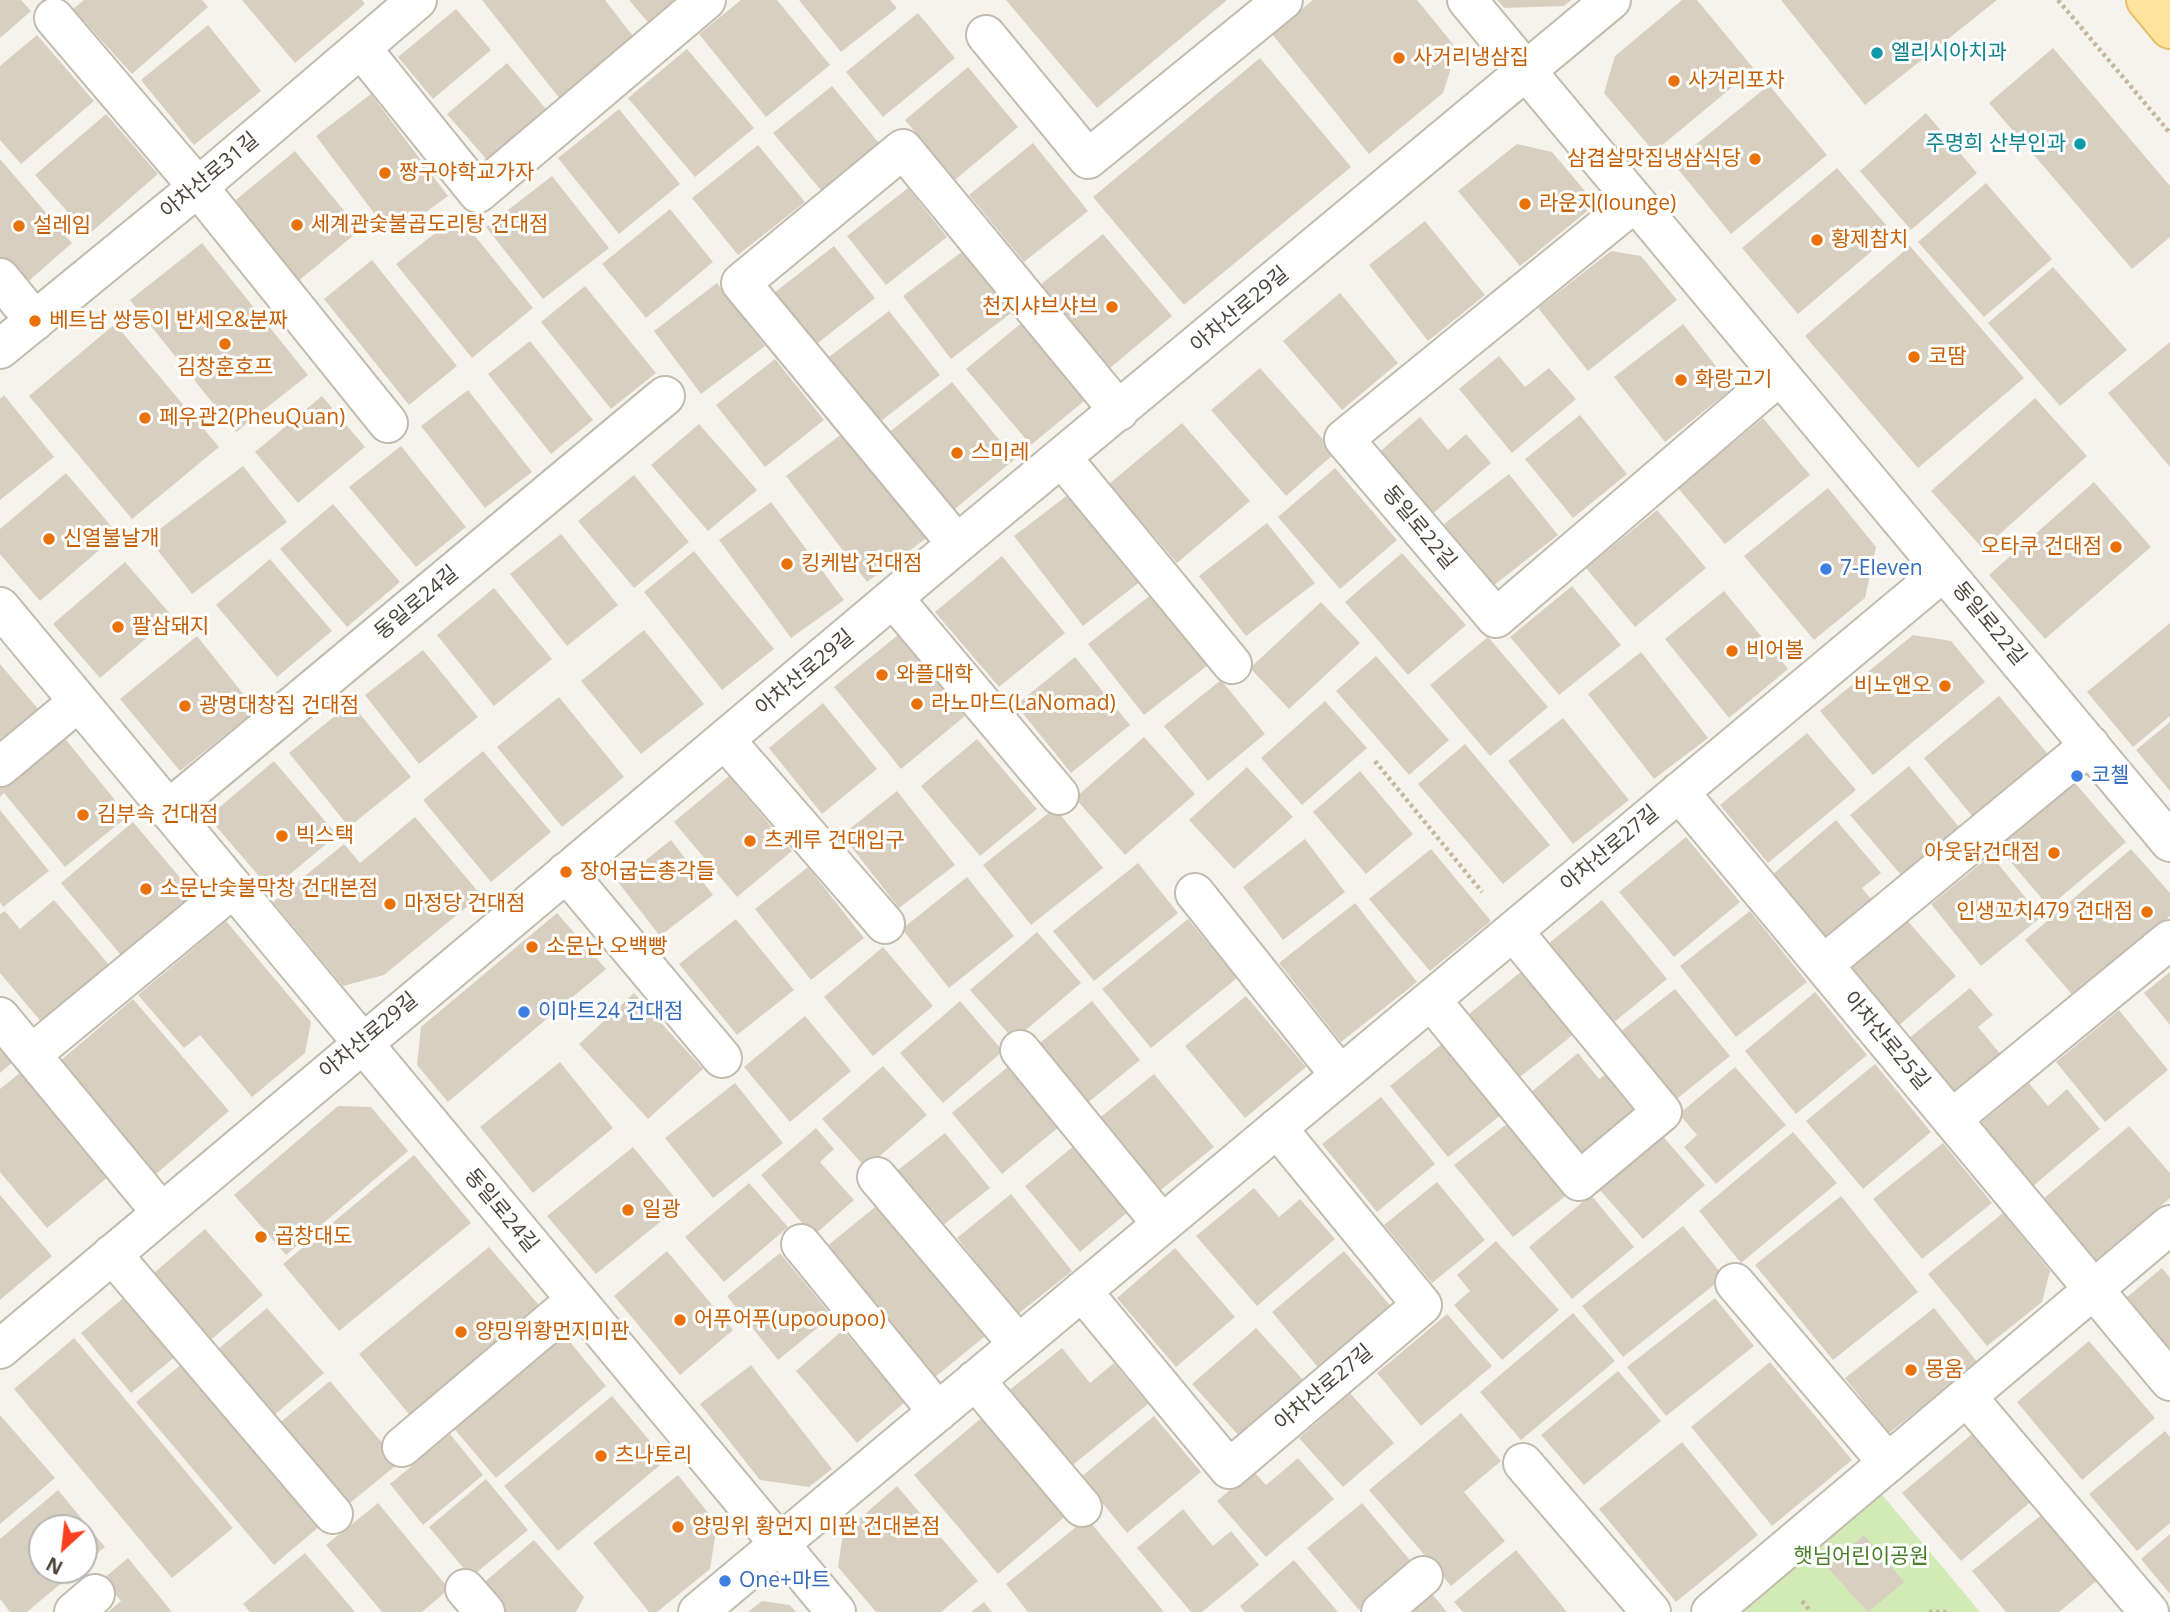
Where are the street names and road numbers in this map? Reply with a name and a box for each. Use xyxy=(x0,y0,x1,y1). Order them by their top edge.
street label: 아차산로31길 xyxy=(156,128,264,224)
street label: 아차산로29길 xyxy=(1186,262,1294,358)
street label: 동일로22길 xyxy=(1377,481,1461,575)
street label: 동일로24길 xyxy=(370,561,464,645)
street label: 동일로22길 xyxy=(1947,577,2031,671)
street label: 아차산로29길 xyxy=(751,625,859,721)
street label: 아차산로27길 xyxy=(1556,801,1664,897)
street label: 아차산로25길 xyxy=(1838,987,1934,1095)
street label: 아차산로29길 xyxy=(315,988,423,1084)
street label: 동일로24길 xyxy=(459,1164,543,1258)
street label: 아차산로27길 xyxy=(1270,1340,1378,1436)

